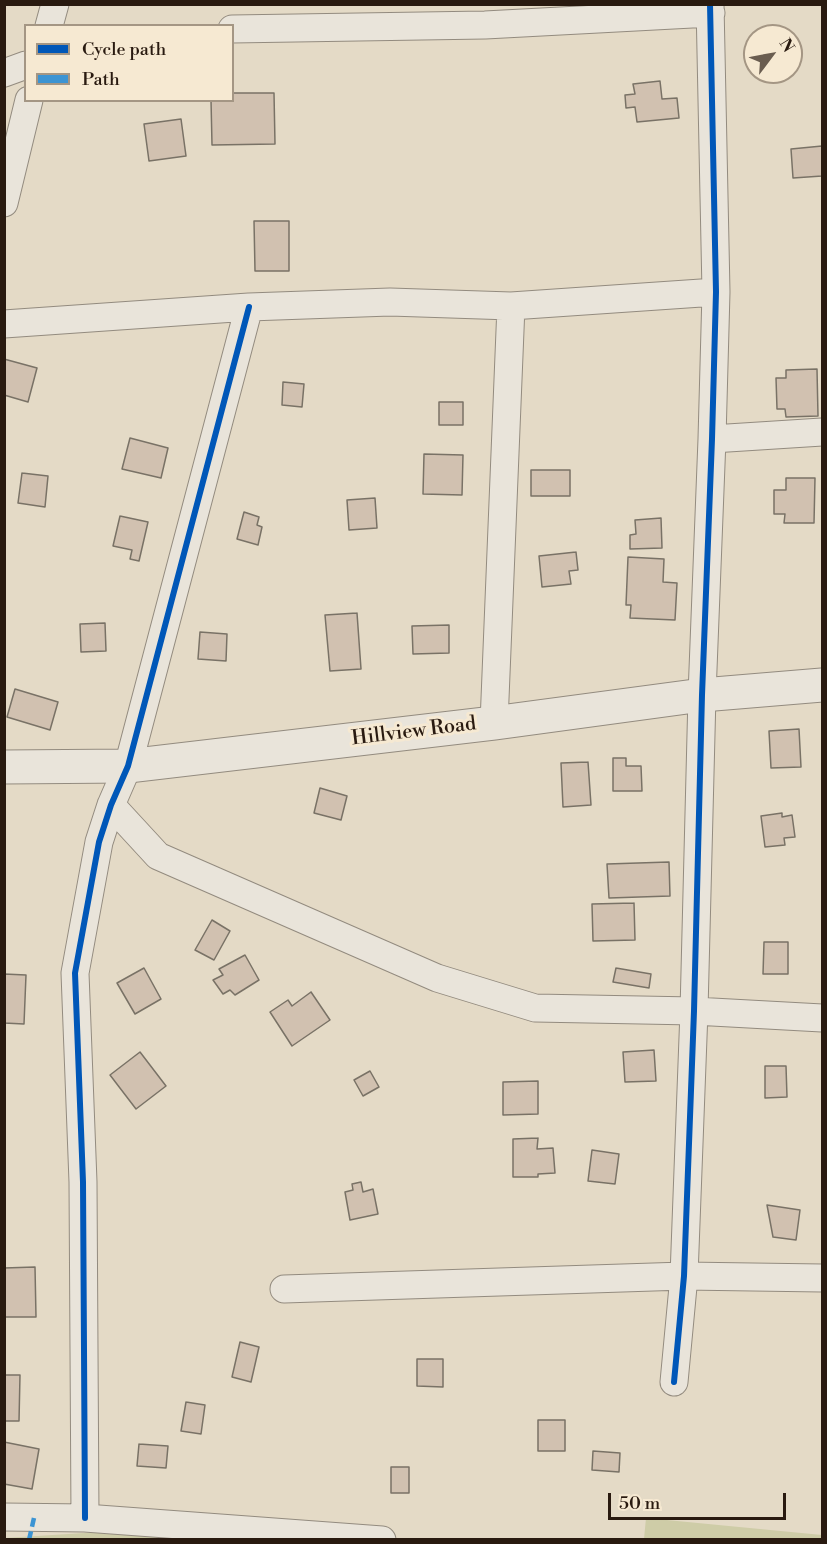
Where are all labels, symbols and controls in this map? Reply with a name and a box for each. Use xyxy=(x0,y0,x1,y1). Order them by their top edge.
legend xyxy=(24,24,234,102)
north arrow xyxy=(743,24,803,84)
text: N xyxy=(775,35,798,56)
text: Cycle path xyxy=(82,38,166,61)
text: Path xyxy=(82,68,120,91)
street label: Hillview Road xyxy=(350,712,478,752)
scale bar xyxy=(611,1481,790,1519)
text: 50 m xyxy=(619,1492,660,1515)

